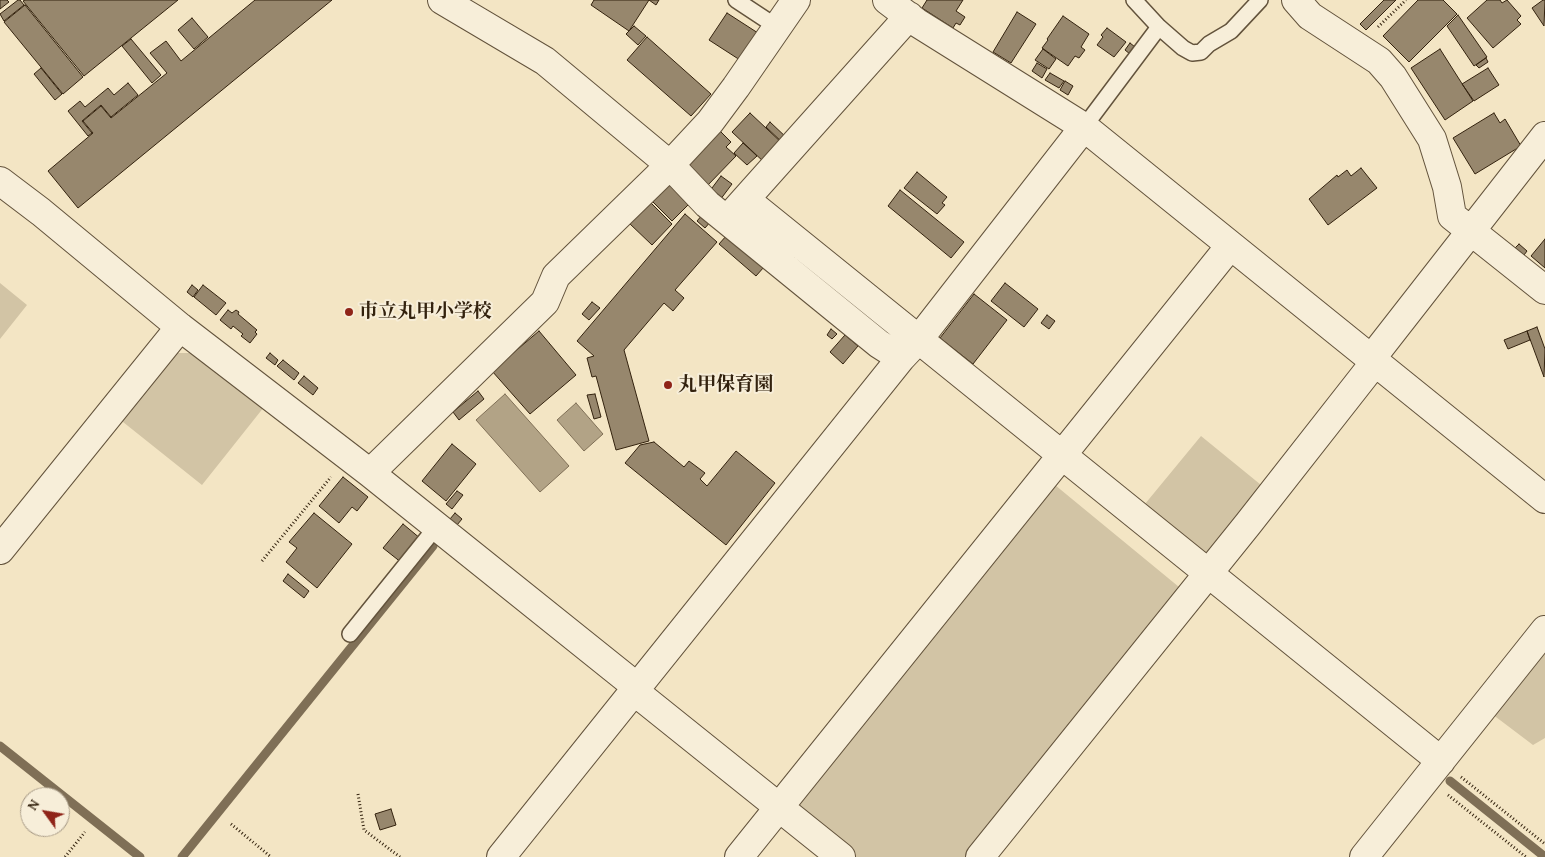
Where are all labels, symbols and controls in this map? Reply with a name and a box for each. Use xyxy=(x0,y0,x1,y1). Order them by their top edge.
place label: 市立丸甲小学校 xyxy=(359,301,492,323)
marker: 市立丸甲小学校 xyxy=(343,306,355,318)
place label: 丸甲保育園 xyxy=(678,374,773,396)
marker: 丸甲保育園 xyxy=(662,379,674,391)
north arrow xyxy=(20,787,70,837)
text: N xyxy=(22,795,44,814)

